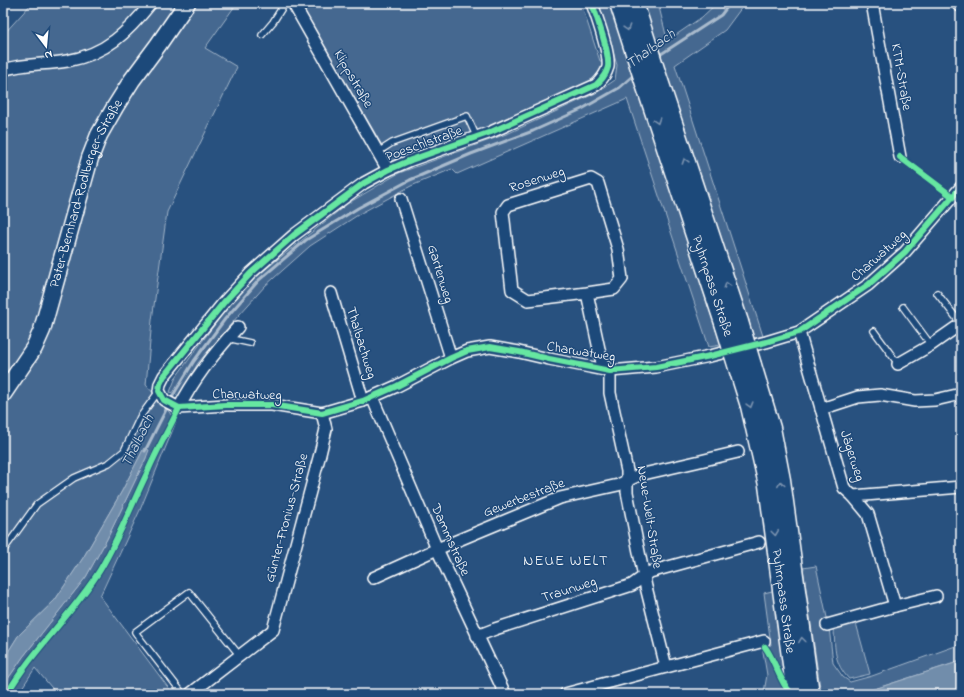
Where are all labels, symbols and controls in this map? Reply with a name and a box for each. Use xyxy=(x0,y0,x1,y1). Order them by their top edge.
water label: Thalbach xyxy=(622,23,681,74)
one-way arrow xyxy=(622,24,631,31)
north arrow xyxy=(26,26,66,66)
street label: KTM-Straße xyxy=(885,42,917,113)
text: N xyxy=(43,46,54,63)
street label: Klippstraße xyxy=(328,46,379,113)
street label: Pater-Bernhard-Rodlberger-Straße xyxy=(44,94,128,290)
one-way arrow xyxy=(652,118,661,125)
street label: Poeschlstraße xyxy=(383,120,466,168)
one-way arrow xyxy=(682,158,690,165)
street label: Rosenweg xyxy=(507,161,568,200)
street label: Charwatweg xyxy=(846,225,913,288)
street label: Pyhrnpass Straße xyxy=(685,233,738,340)
street label: Gartenweg xyxy=(420,242,459,306)
one-way arrow xyxy=(723,281,731,288)
street label: Thalbachweg xyxy=(339,304,382,382)
street label: Charwatweg xyxy=(545,336,617,369)
street label: Charwatweg xyxy=(212,384,282,407)
one-way arrow xyxy=(745,401,754,408)
water label: Thalbach xyxy=(116,410,161,471)
street label: Jägerweg xyxy=(833,428,870,485)
street label: Günter-Fronius-Straße xyxy=(260,450,315,585)
street label: Neue-Welt-Straße xyxy=(631,464,668,571)
street label: Gewerbestraße xyxy=(480,473,569,523)
one-way arrow xyxy=(778,481,786,487)
street label: Dammstraße xyxy=(424,500,476,580)
one-way arrow xyxy=(770,529,779,536)
street label: Pyhrnpass Straße xyxy=(766,548,801,655)
district label: NEUE WELT xyxy=(523,550,609,572)
street label: Traunweg xyxy=(539,571,599,610)
one-way arrow xyxy=(798,637,807,644)

